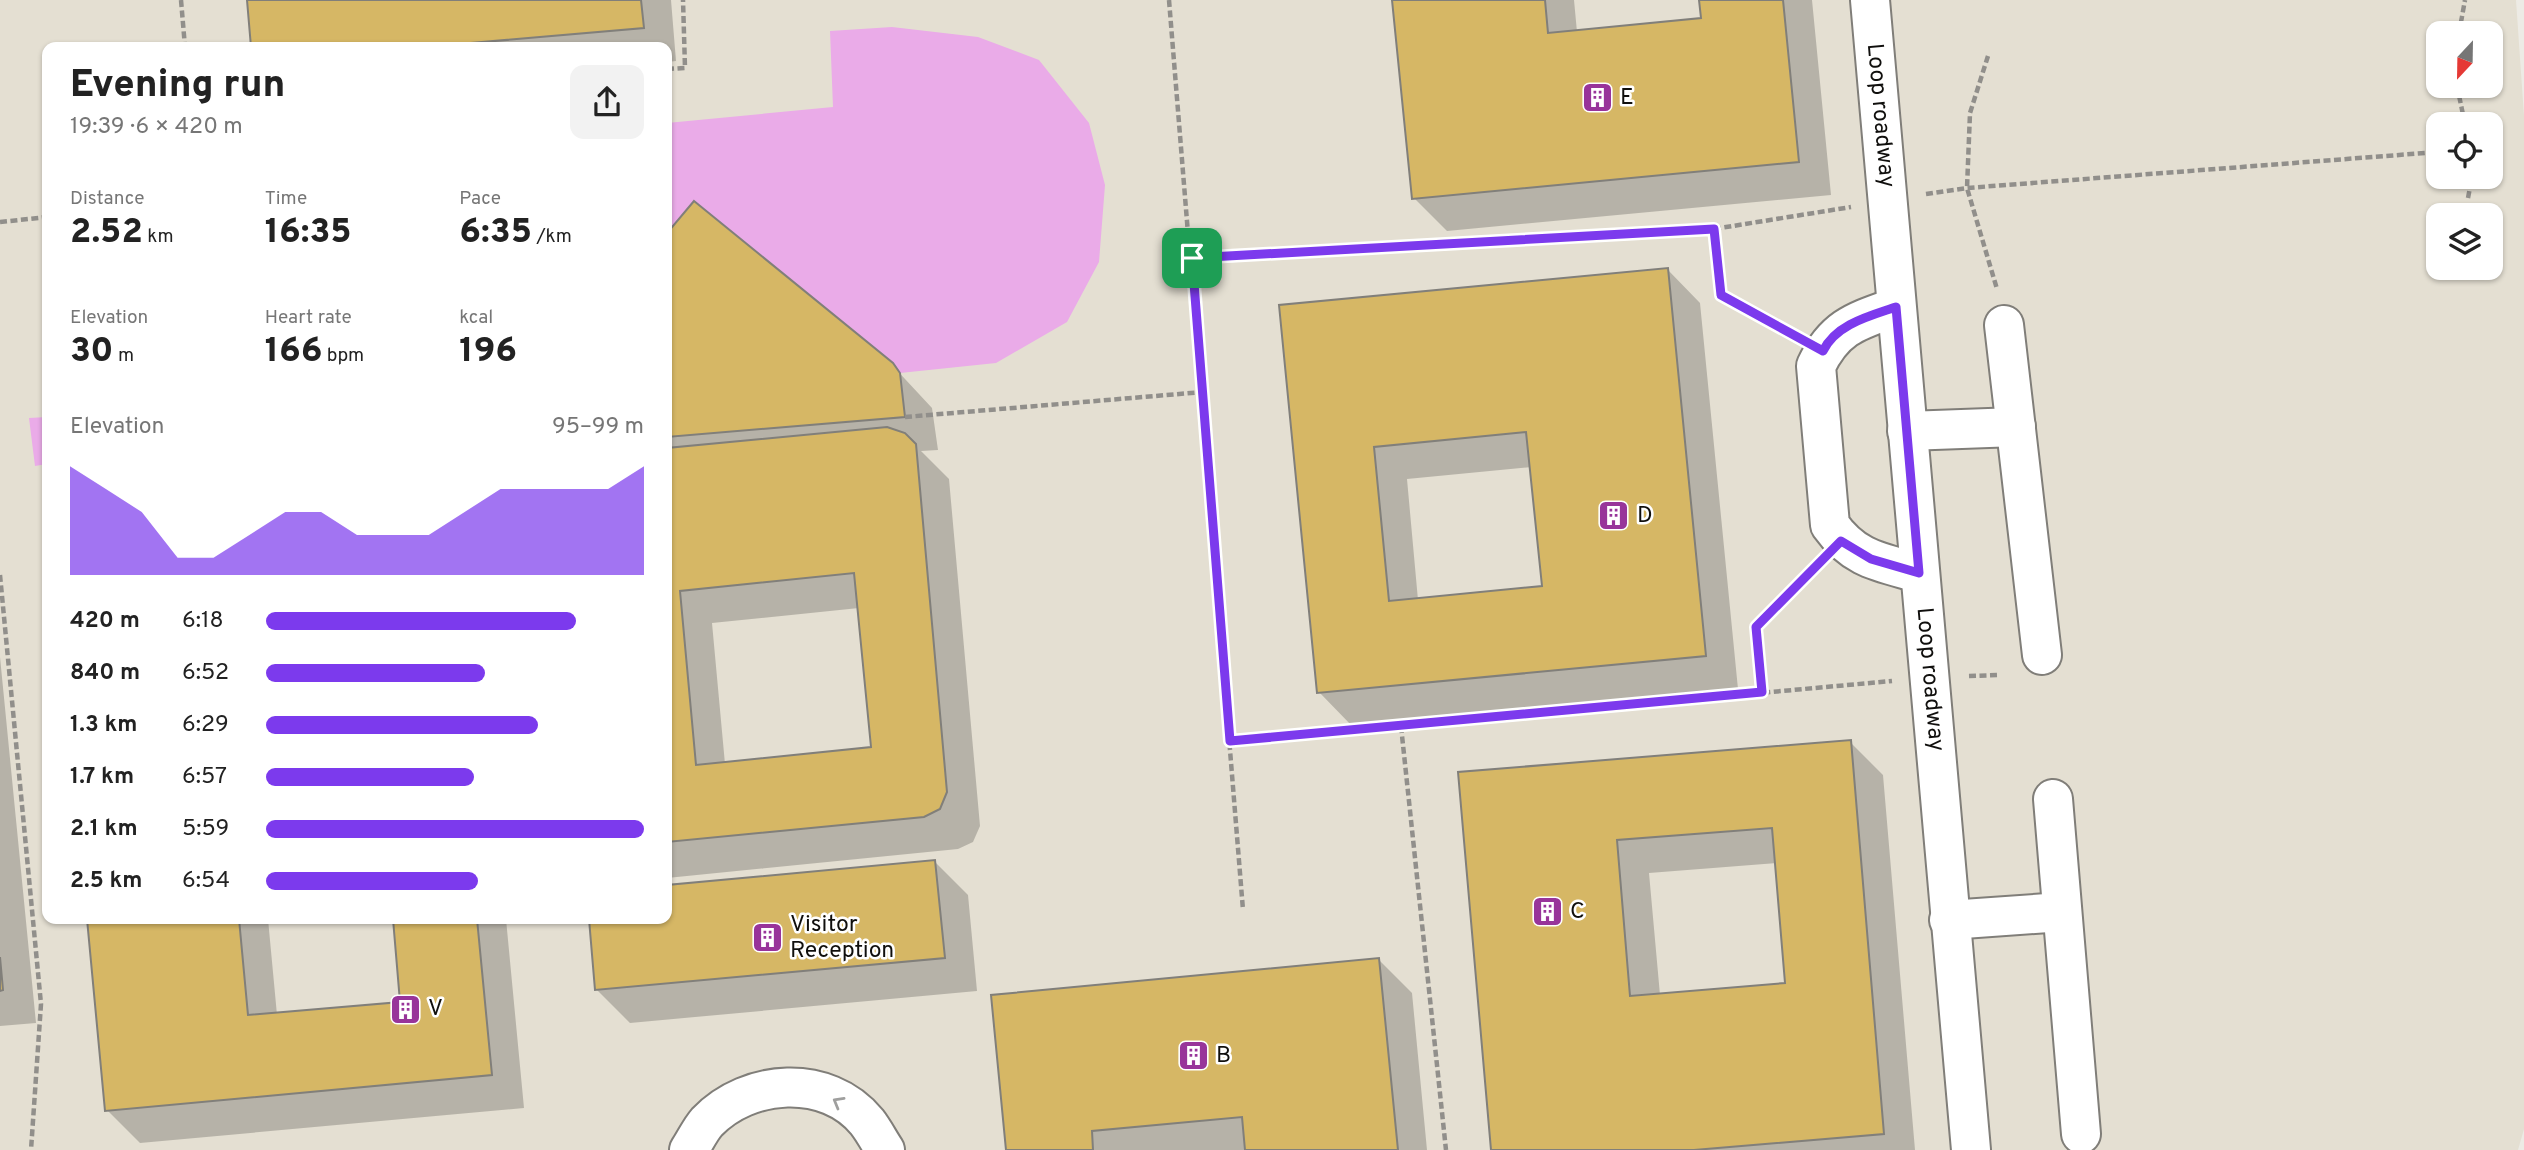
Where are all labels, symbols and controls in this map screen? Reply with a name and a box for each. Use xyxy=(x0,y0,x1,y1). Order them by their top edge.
north arrow xyxy=(2426,21,2502,98)
map controls xyxy=(2426,21,2503,280)
street label: Loop roadway xyxy=(1859,42,1901,189)
text: Evening run xyxy=(70,62,285,111)
button: share xyxy=(570,65,644,139)
building icon: E xyxy=(1580,81,1614,115)
place label: E xyxy=(1620,84,1634,113)
button: locate xyxy=(2426,112,2503,189)
text: 19:39 · 6 × 420 m xyxy=(70,113,243,142)
text: Distance xyxy=(70,187,145,211)
text: Time xyxy=(265,187,307,211)
text: Pace xyxy=(459,187,501,211)
button: layers xyxy=(2426,203,2503,280)
text: 2.52 xyxy=(70,211,143,255)
text: 16:35 xyxy=(265,211,352,255)
text: 6:35 xyxy=(459,211,532,255)
text: km xyxy=(143,225,174,249)
text: /km xyxy=(532,225,572,249)
pin xyxy=(1162,228,1222,288)
icon: arrive xyxy=(1173,239,1211,277)
text: Elevation xyxy=(70,306,148,330)
text: Heart rate xyxy=(265,306,352,330)
text: kcal xyxy=(459,306,493,330)
text: 30 xyxy=(70,330,114,374)
text: 166 xyxy=(265,330,322,374)
text: 196 xyxy=(459,330,517,374)
text: m xyxy=(114,344,134,368)
text: bpm xyxy=(322,344,364,368)
text: Elevation xyxy=(70,413,165,442)
text: 95–99 m xyxy=(552,413,644,442)
building icon: D xyxy=(1597,499,1631,533)
place label: D xyxy=(1637,502,1653,531)
street label: Loop roadway xyxy=(1909,606,1950,753)
text: 420 m xyxy=(70,607,140,636)
text: 6:18 xyxy=(182,607,224,636)
text: 840 m xyxy=(70,659,140,688)
text: 6:52 xyxy=(182,659,229,688)
text: 1.3 km xyxy=(70,711,137,740)
text: 6:29 xyxy=(182,711,229,740)
text: 1.7 km xyxy=(70,763,134,792)
text: 6:57 xyxy=(182,763,227,792)
text: 2.1 km xyxy=(70,815,138,844)
text: 5:59 xyxy=(182,815,229,844)
text: 2.5 km xyxy=(70,867,143,896)
text: 6:54 xyxy=(182,867,230,896)
building icon: C xyxy=(1530,895,1564,929)
place label: C xyxy=(1570,898,1585,927)
place label: Visitor Reception xyxy=(790,911,894,966)
building icon: Visitor Reception xyxy=(750,921,784,955)
building icon: V xyxy=(388,992,422,1026)
place label: V xyxy=(428,995,443,1024)
building icon: B xyxy=(1176,1039,1210,1073)
place label: B xyxy=(1216,1042,1231,1071)
one-way arrow xyxy=(833,1097,846,1110)

